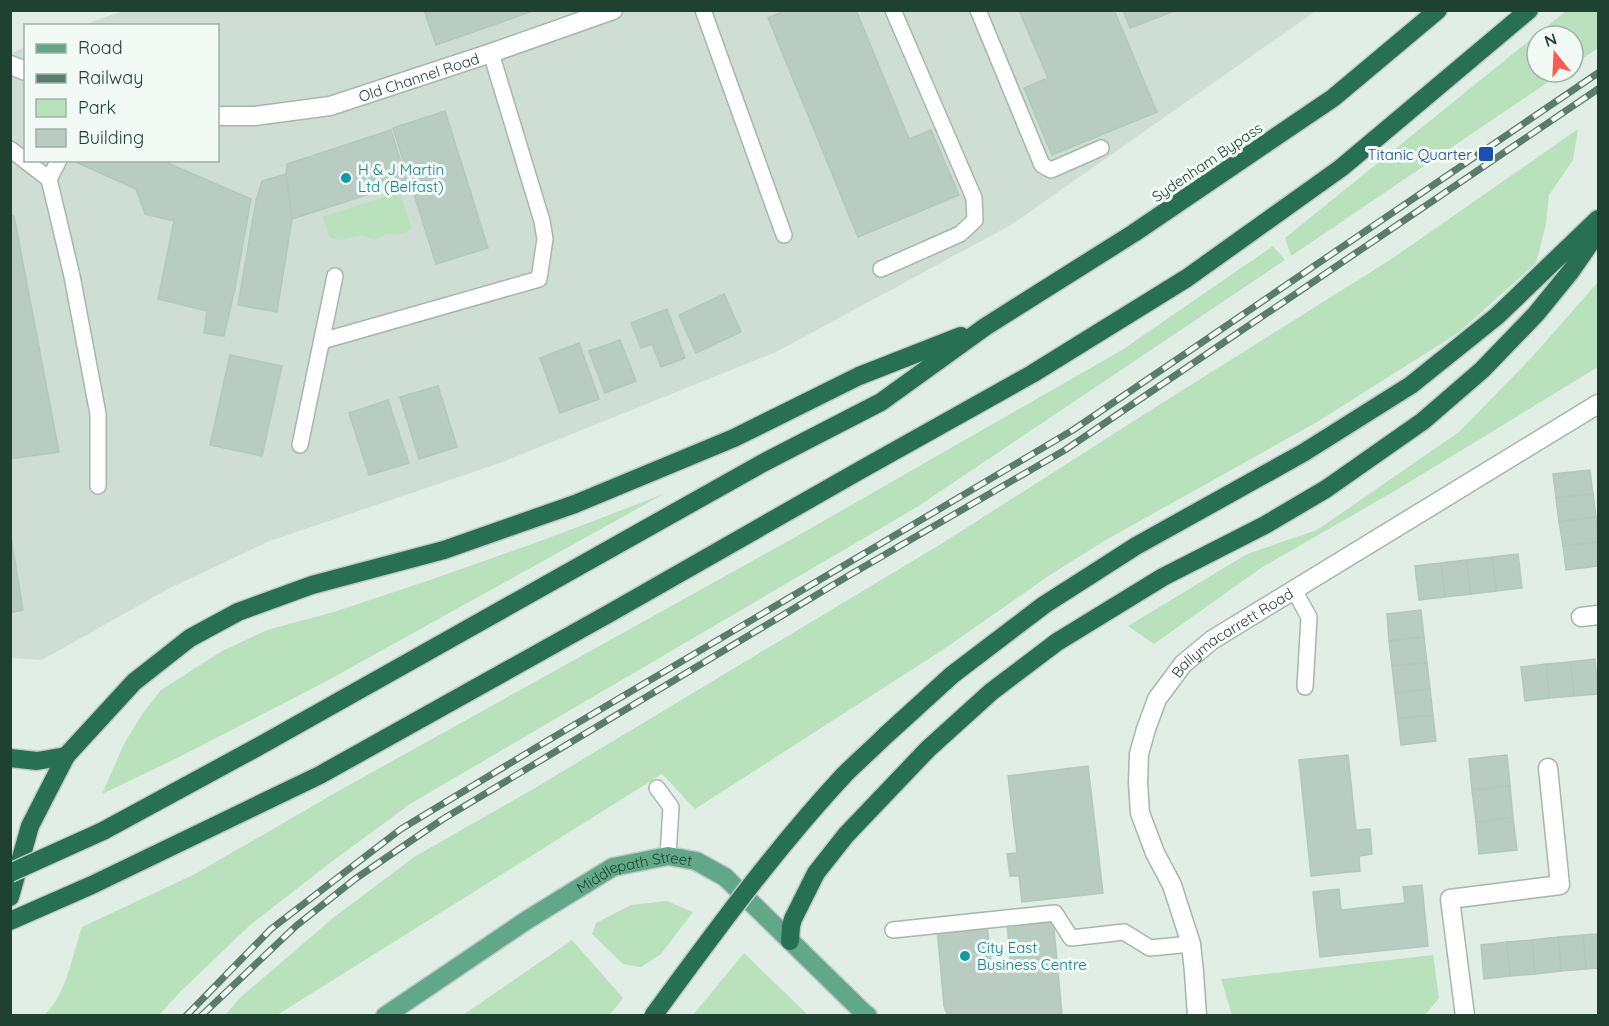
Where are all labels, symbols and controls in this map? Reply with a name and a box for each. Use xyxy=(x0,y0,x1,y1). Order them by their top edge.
legend xyxy=(24,24,219,162)
north arrow xyxy=(1525,24,1585,84)
text: N xyxy=(1542,28,1559,51)
text: Road xyxy=(78,36,123,59)
street label: Old Channel Road xyxy=(356,48,482,106)
text: Railway xyxy=(78,66,144,89)
text: Park xyxy=(78,96,116,119)
street label: Sydenham Bypass xyxy=(1148,118,1266,206)
text: Building xyxy=(78,126,144,149)
place label: Titanic Quarter xyxy=(1368,145,1472,164)
marker: Titanic Quarter xyxy=(1477,145,1495,163)
place label: H & J Martin Ltd (Belfast) xyxy=(358,160,444,196)
marker: H & J Martin Ltd (Belfast) xyxy=(339,171,353,185)
street label: Ballymacarrett Road xyxy=(1167,583,1296,681)
street label: Middlepath Street xyxy=(573,846,694,897)
place label: City East Business Centre xyxy=(977,938,1087,974)
marker: City East Business Centre xyxy=(958,949,972,963)

